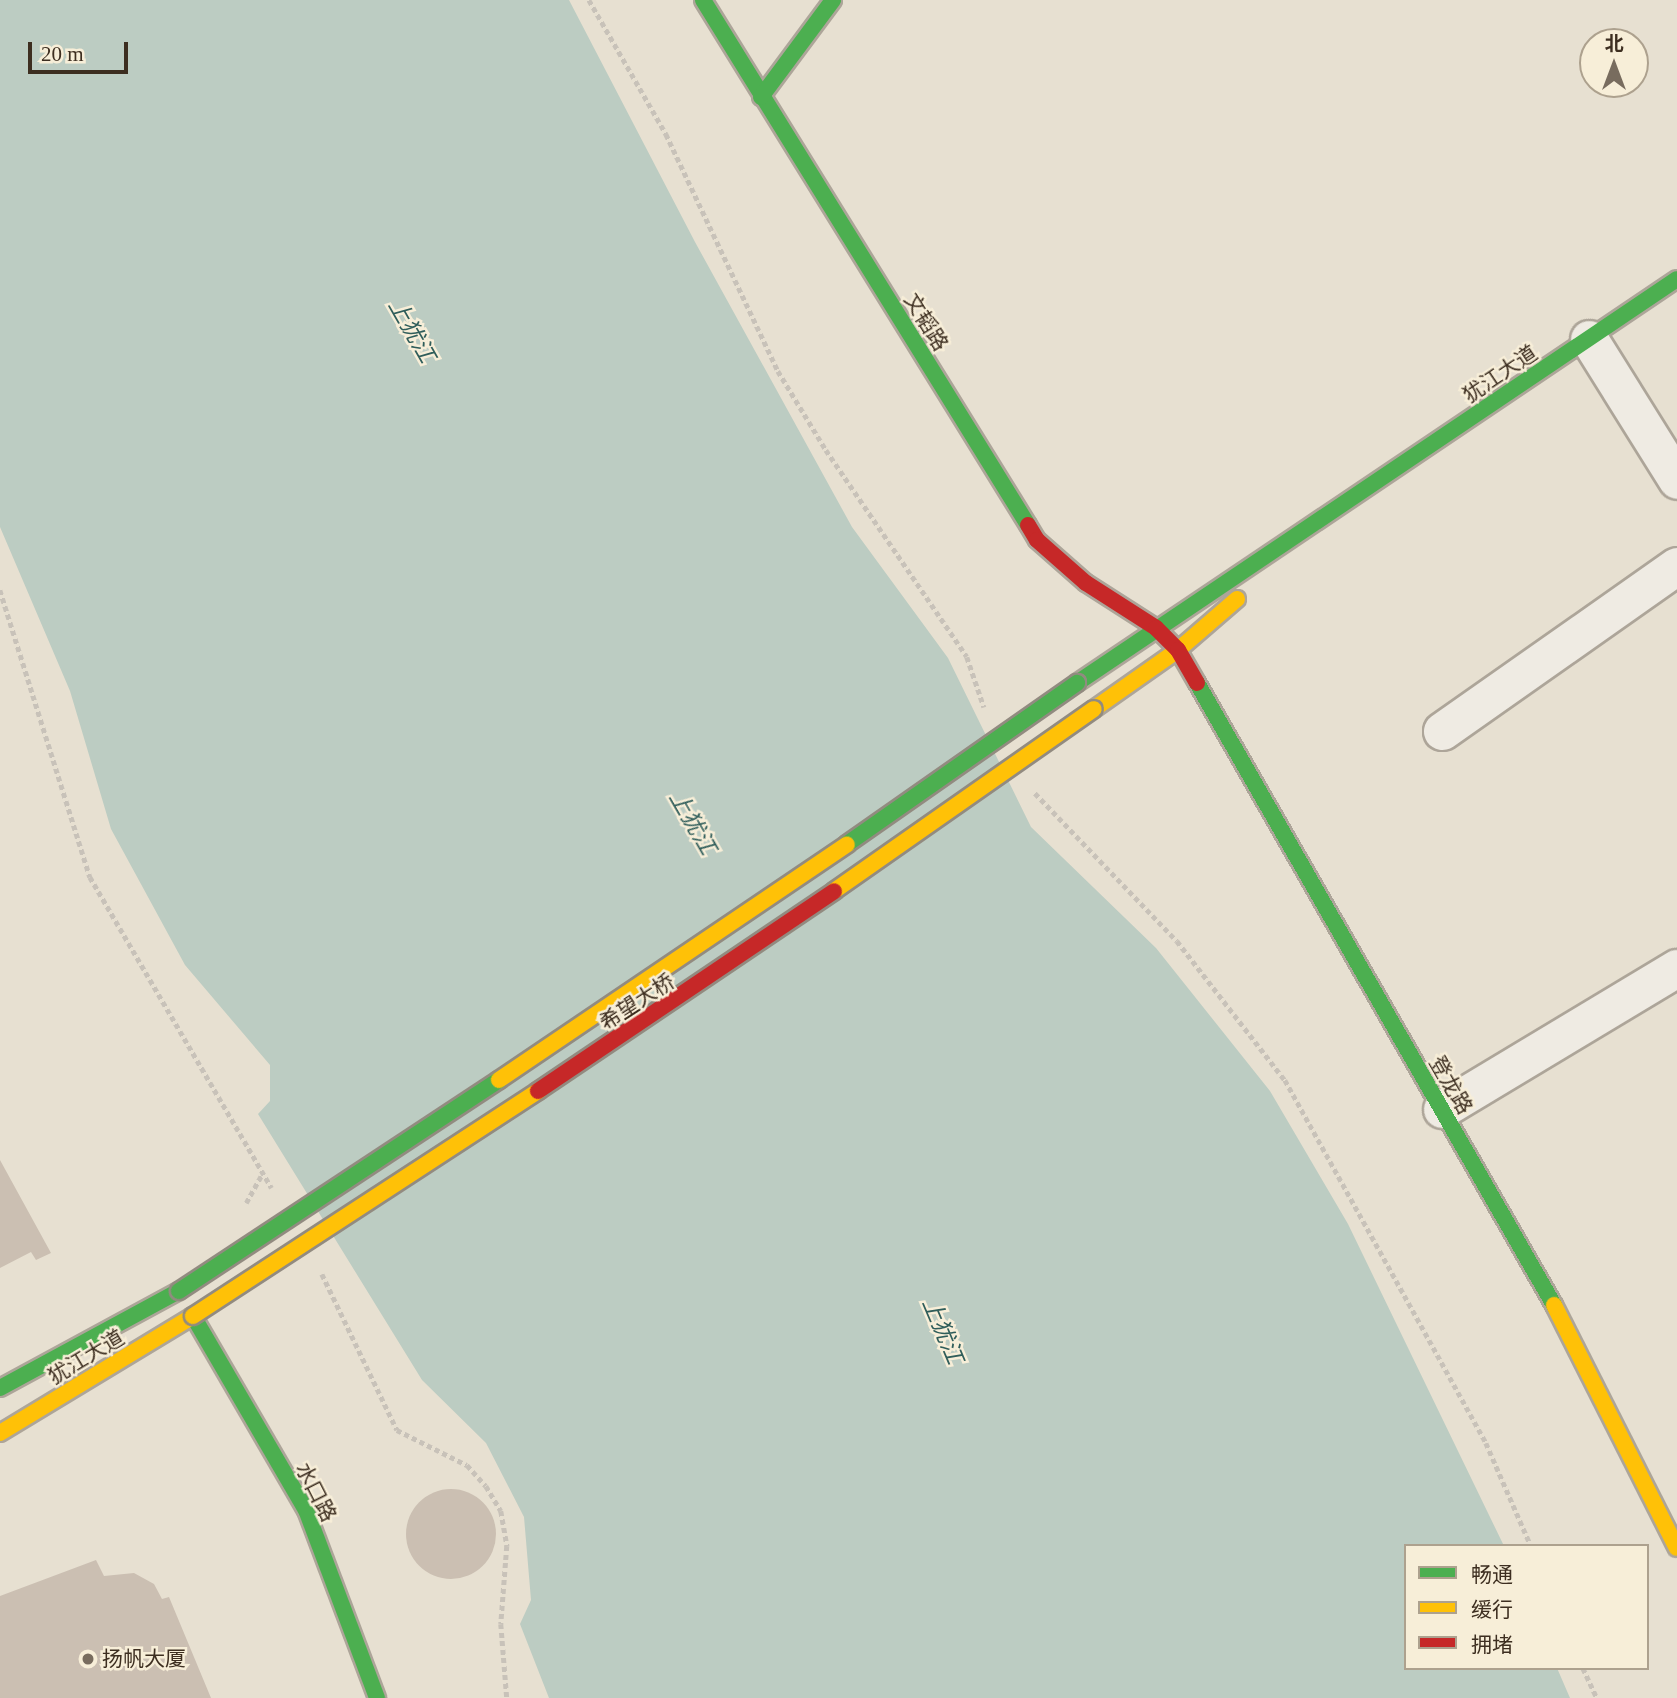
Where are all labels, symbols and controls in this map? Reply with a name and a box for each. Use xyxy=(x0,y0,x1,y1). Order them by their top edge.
scale bar xyxy=(32,28,131,72)
north arrow xyxy=(1579,28,1649,98)
text: 北 xyxy=(1604,33,1624,54)
text: 20 m xyxy=(41,42,84,66)
street label: 文韬路 xyxy=(899,289,953,355)
water label: 上犹江 xyxy=(382,294,440,368)
street label: 犹江大道 xyxy=(1458,340,1542,408)
water label: 上犹江 xyxy=(663,786,721,860)
street label: 希望大桥 xyxy=(595,969,679,1035)
street label: 登龙路 xyxy=(1424,1051,1478,1119)
water label: 上犹江 xyxy=(916,1294,968,1368)
street label: 犹江大道 xyxy=(44,1325,128,1389)
street label: 水口路 xyxy=(290,1458,342,1526)
legend xyxy=(1404,1544,1649,1670)
text: 畅通 xyxy=(1471,1563,1513,1587)
text: 缓行 xyxy=(1471,1598,1513,1622)
text: 拥堵 xyxy=(1471,1633,1513,1657)
place label: 扬帆大厦 xyxy=(102,1646,186,1672)
marker: 扬帆大厦 xyxy=(80,1651,96,1667)

